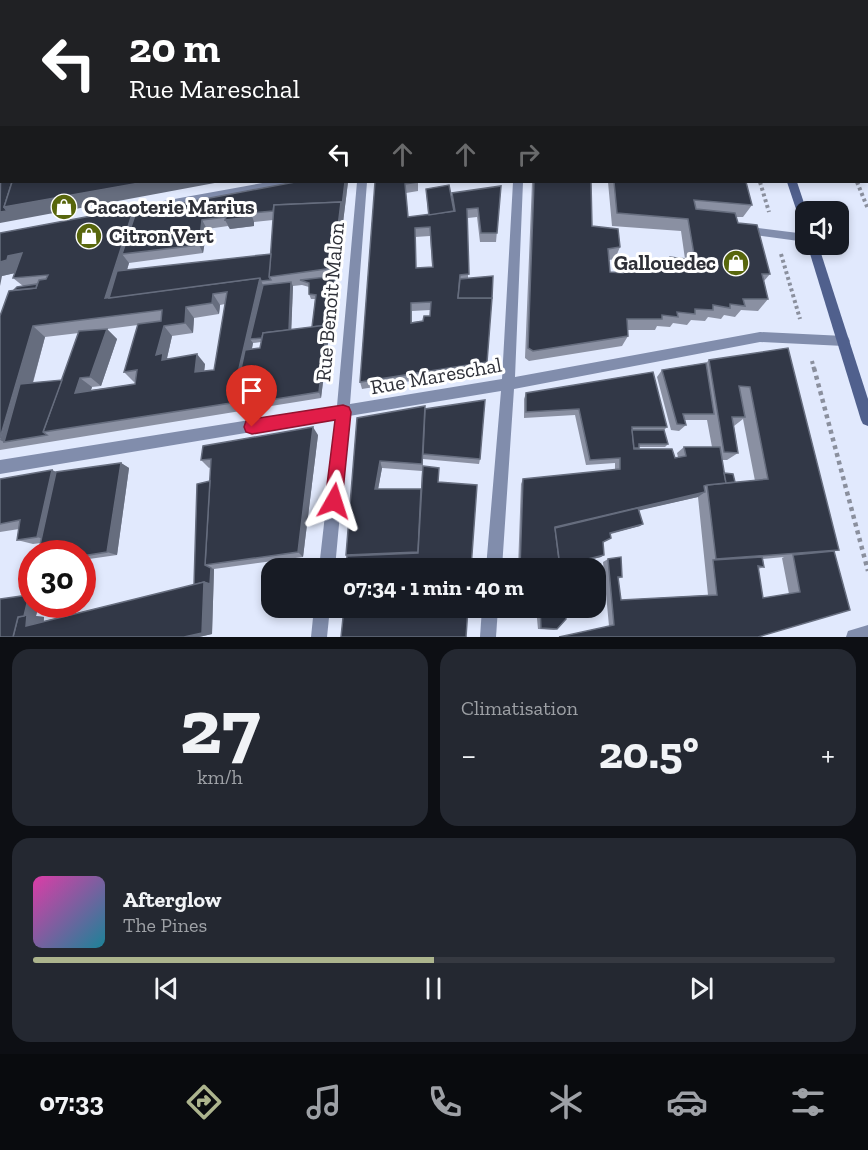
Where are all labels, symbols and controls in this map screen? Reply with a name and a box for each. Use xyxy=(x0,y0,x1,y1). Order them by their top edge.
text: 20 m xyxy=(129,22,220,73)
icon: left xyxy=(30,24,108,102)
text: Rue Mareschal xyxy=(129,73,300,105)
icon: left xyxy=(323,138,356,171)
icon: ahead xyxy=(386,138,419,171)
icon: ahead xyxy=(449,138,482,171)
icon: right xyxy=(512,138,545,171)
shop icon: Cacaoterie Marius xyxy=(49,192,79,222)
place label: Cacaoterie Marius xyxy=(84,194,255,219)
map controls xyxy=(795,201,849,255)
button: sound xyxy=(795,201,849,255)
shop icon: Citron Vert xyxy=(74,221,104,251)
street label: Rue Benoit Malon xyxy=(310,221,349,383)
place label: Citron Vert xyxy=(109,223,214,248)
shop icon: Gallouedec xyxy=(721,248,751,278)
place label: Gallouedec xyxy=(614,250,716,275)
street label: Rue Mareschal xyxy=(368,352,504,399)
pin xyxy=(226,365,277,427)
icon: arrive xyxy=(235,374,268,407)
position arrow xyxy=(302,469,366,533)
speed limit sign: 30 xyxy=(18,540,96,618)
text: 07:34 · 1 min · 40 m xyxy=(343,574,524,601)
text: 27 xyxy=(180,679,260,773)
text: Climatisation xyxy=(461,696,578,720)
text: 20.5° xyxy=(599,726,699,780)
text: − xyxy=(461,735,476,774)
text: + xyxy=(821,735,835,774)
text: km/h xyxy=(197,765,243,789)
text: Afterglow xyxy=(123,886,221,913)
text: The Pines xyxy=(123,913,207,937)
icon: previous xyxy=(150,972,183,1005)
icon: pause xyxy=(417,972,450,1005)
icon: next xyxy=(685,972,718,1005)
icon: directions xyxy=(183,1081,225,1123)
icon: music xyxy=(303,1081,345,1123)
icon: phone xyxy=(424,1081,466,1123)
icon: climate xyxy=(545,1081,587,1123)
icon: car xyxy=(666,1081,708,1123)
icon: filters xyxy=(787,1081,829,1123)
text: 07:33 xyxy=(39,1086,104,1118)

